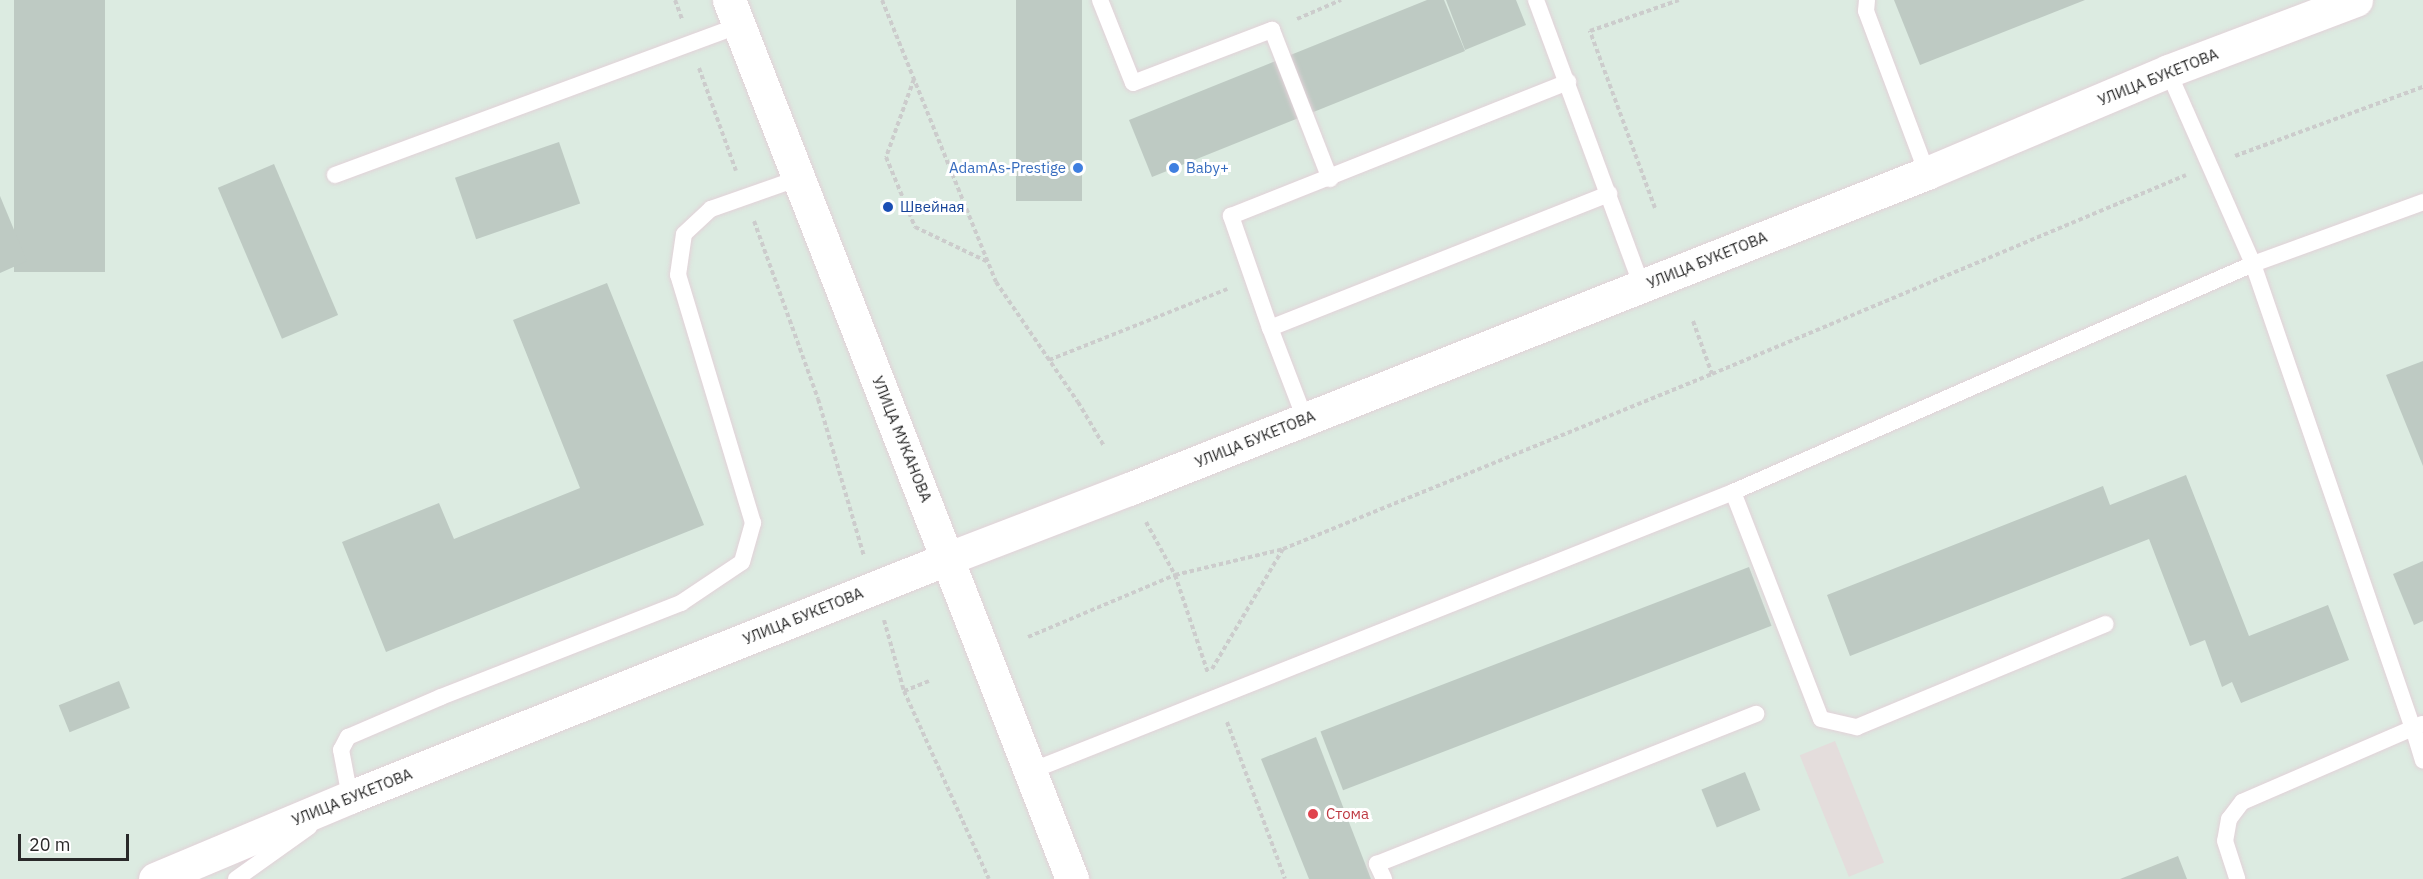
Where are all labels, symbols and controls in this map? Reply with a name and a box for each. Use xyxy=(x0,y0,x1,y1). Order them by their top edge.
street label: УЛИЦА БУКЕТОВА xyxy=(2095,45,2221,109)
place label: AdamAs-Prestige xyxy=(949,159,1066,177)
place label: Baby+ xyxy=(1186,159,1229,177)
marker: AdamAs-Prestige xyxy=(1071,161,1085,175)
marker: Baby+ xyxy=(1167,161,1181,175)
place label: Швейная xyxy=(900,198,965,216)
marker: Швейная xyxy=(881,200,895,214)
street label: УЛИЦА БУКЕТОВА xyxy=(1644,228,1770,292)
street label: УЛИЦА МУКАНОВА xyxy=(869,373,935,505)
street label: УЛИЦА БУКЕТОВА xyxy=(1192,407,1318,471)
street label: УЛИЦА БУКЕТОВА xyxy=(740,584,866,648)
street label: УЛИЦА БУКЕТОВА xyxy=(289,765,415,829)
marker: Стома xyxy=(1304,805,1322,823)
place label: Стома xyxy=(1326,805,1369,823)
scale bar xyxy=(21,822,132,860)
text: 20 m xyxy=(29,833,71,856)

